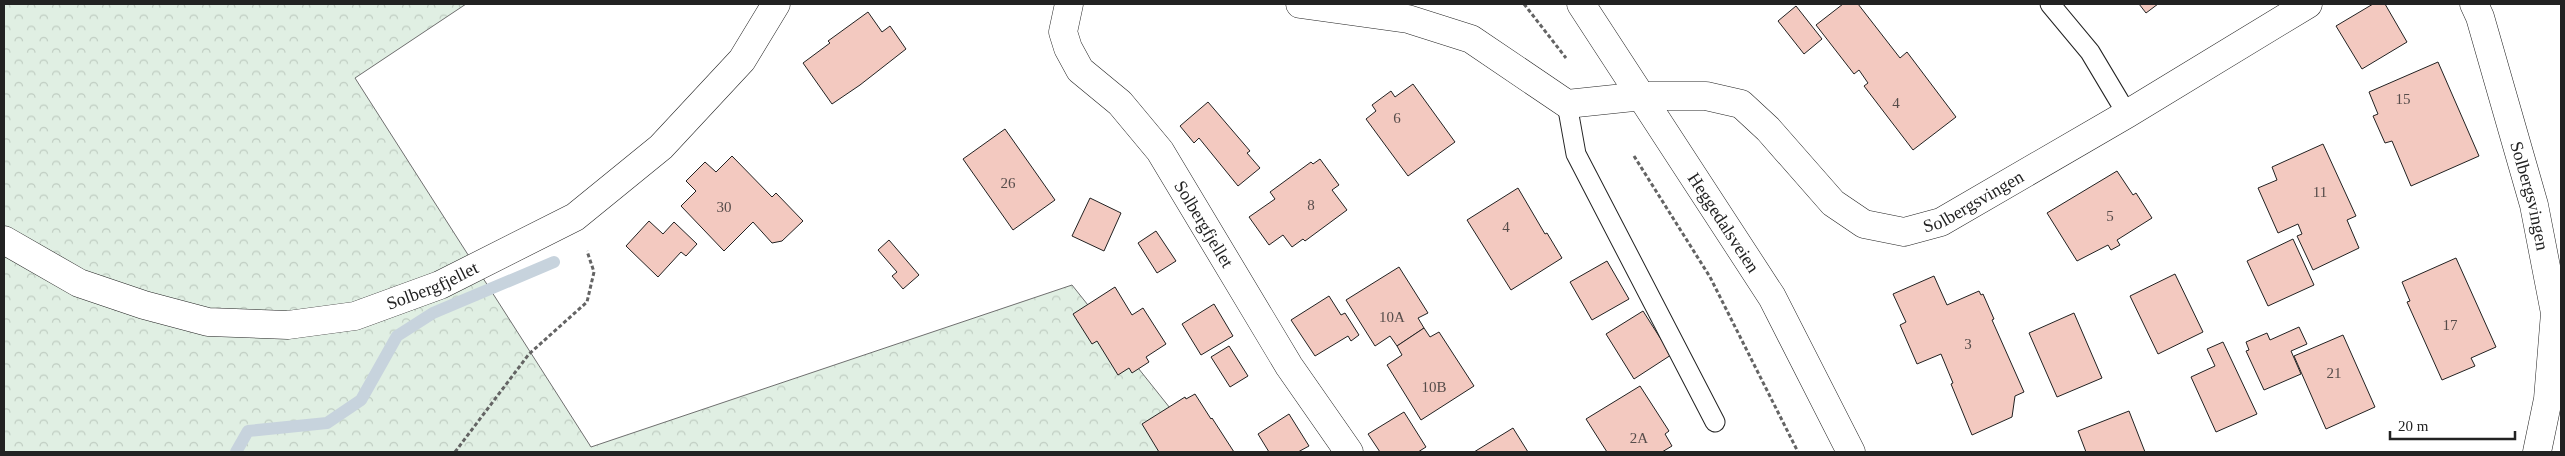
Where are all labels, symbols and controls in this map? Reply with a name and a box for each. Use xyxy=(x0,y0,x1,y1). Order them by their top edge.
house number: 15 xyxy=(2396,91,2411,107)
house number: 4 xyxy=(1892,95,1900,111)
house number: 6 xyxy=(1393,110,1401,126)
street label: Solbergsvingen xyxy=(2506,139,2553,252)
street label: Solbergsvingen xyxy=(1921,166,2027,236)
street label: Heggedalsveien xyxy=(1684,169,1763,276)
house number: 26 xyxy=(1001,175,1016,191)
street label: Solbergfjellet xyxy=(1170,177,1238,271)
house number: 11 xyxy=(2313,184,2327,200)
house number: 8 xyxy=(1307,197,1315,213)
house number: 30 xyxy=(717,199,732,215)
house number: 5 xyxy=(2106,208,2114,224)
house number: 4 xyxy=(1502,219,1510,235)
street label: Solbergfjellet xyxy=(384,257,482,314)
house number: 10A xyxy=(1379,309,1405,325)
house number: 17 xyxy=(2443,317,2458,333)
house number: 3 xyxy=(1964,336,1972,352)
house number: 21 xyxy=(2327,365,2342,381)
house number: 10B xyxy=(1421,379,1447,395)
scale bar xyxy=(2390,408,2515,440)
text: 20 m xyxy=(2398,418,2429,434)
house number: 2A xyxy=(1630,430,1648,446)

